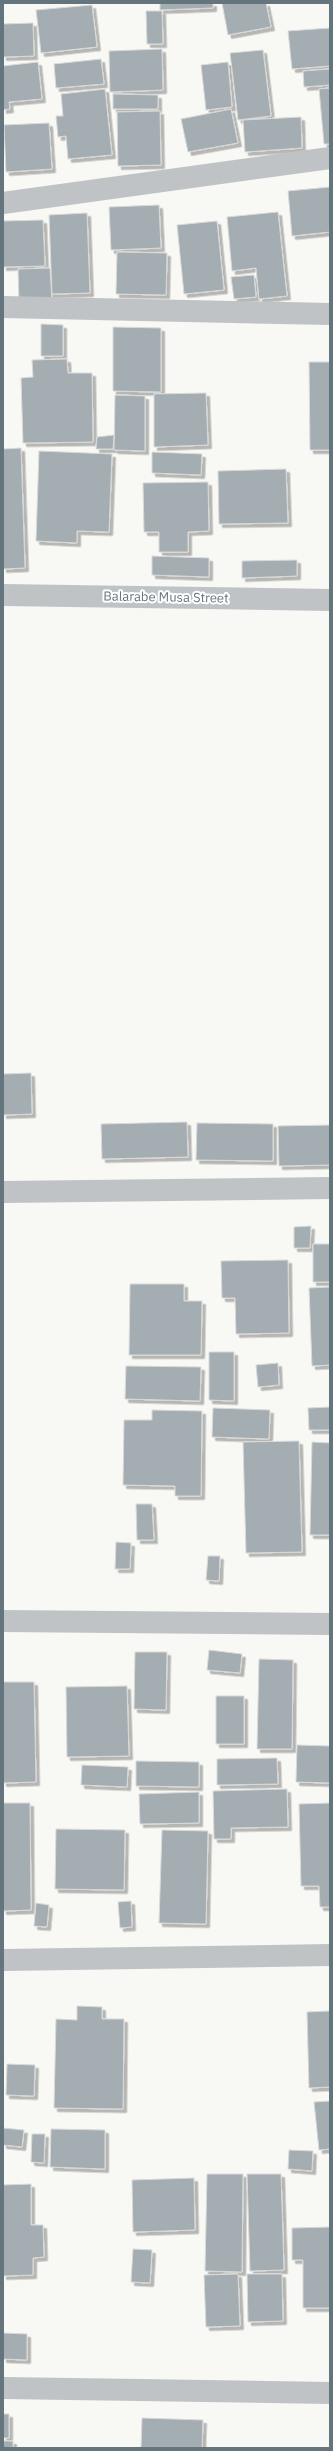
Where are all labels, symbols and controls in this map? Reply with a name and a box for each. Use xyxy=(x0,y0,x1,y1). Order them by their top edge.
street label: Balarabe Musa Street xyxy=(103,587,229,607)

